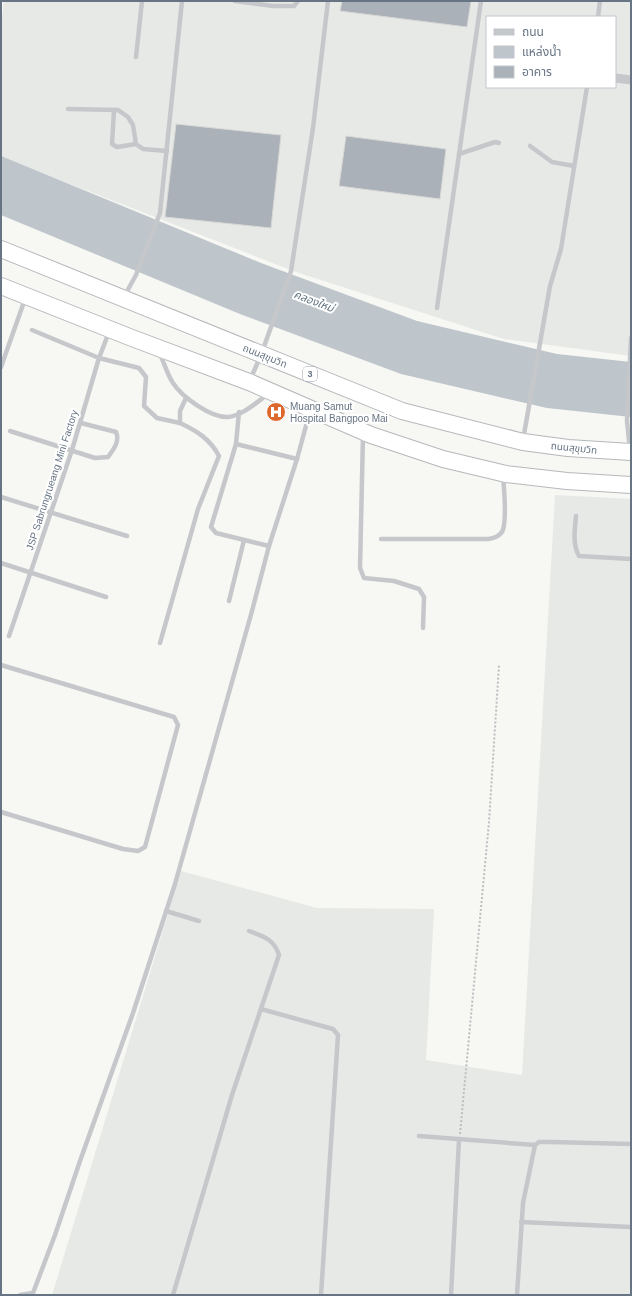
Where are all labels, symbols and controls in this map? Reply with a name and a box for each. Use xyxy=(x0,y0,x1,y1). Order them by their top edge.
legend xyxy=(486,16,616,88)
text: ถนน xyxy=(522,25,544,39)
text: แหล่งน้ำ xyxy=(522,43,561,59)
text: อาคาร xyxy=(522,65,552,79)
water label: คลองใหม่ xyxy=(292,288,338,315)
street label: ถนนสุขุมวิท xyxy=(241,342,289,371)
road number: 3 xyxy=(303,367,317,381)
hospital icon: Muang Samut Hospital Bangpoo Mai xyxy=(265,401,287,423)
place label: Muang Samut Hospital Bangpoo Mai xyxy=(290,401,388,424)
street label: JSP Sabrungrueang Mini Factory xyxy=(24,408,80,552)
street label: ถนนสุขุมวิท xyxy=(550,440,598,457)

